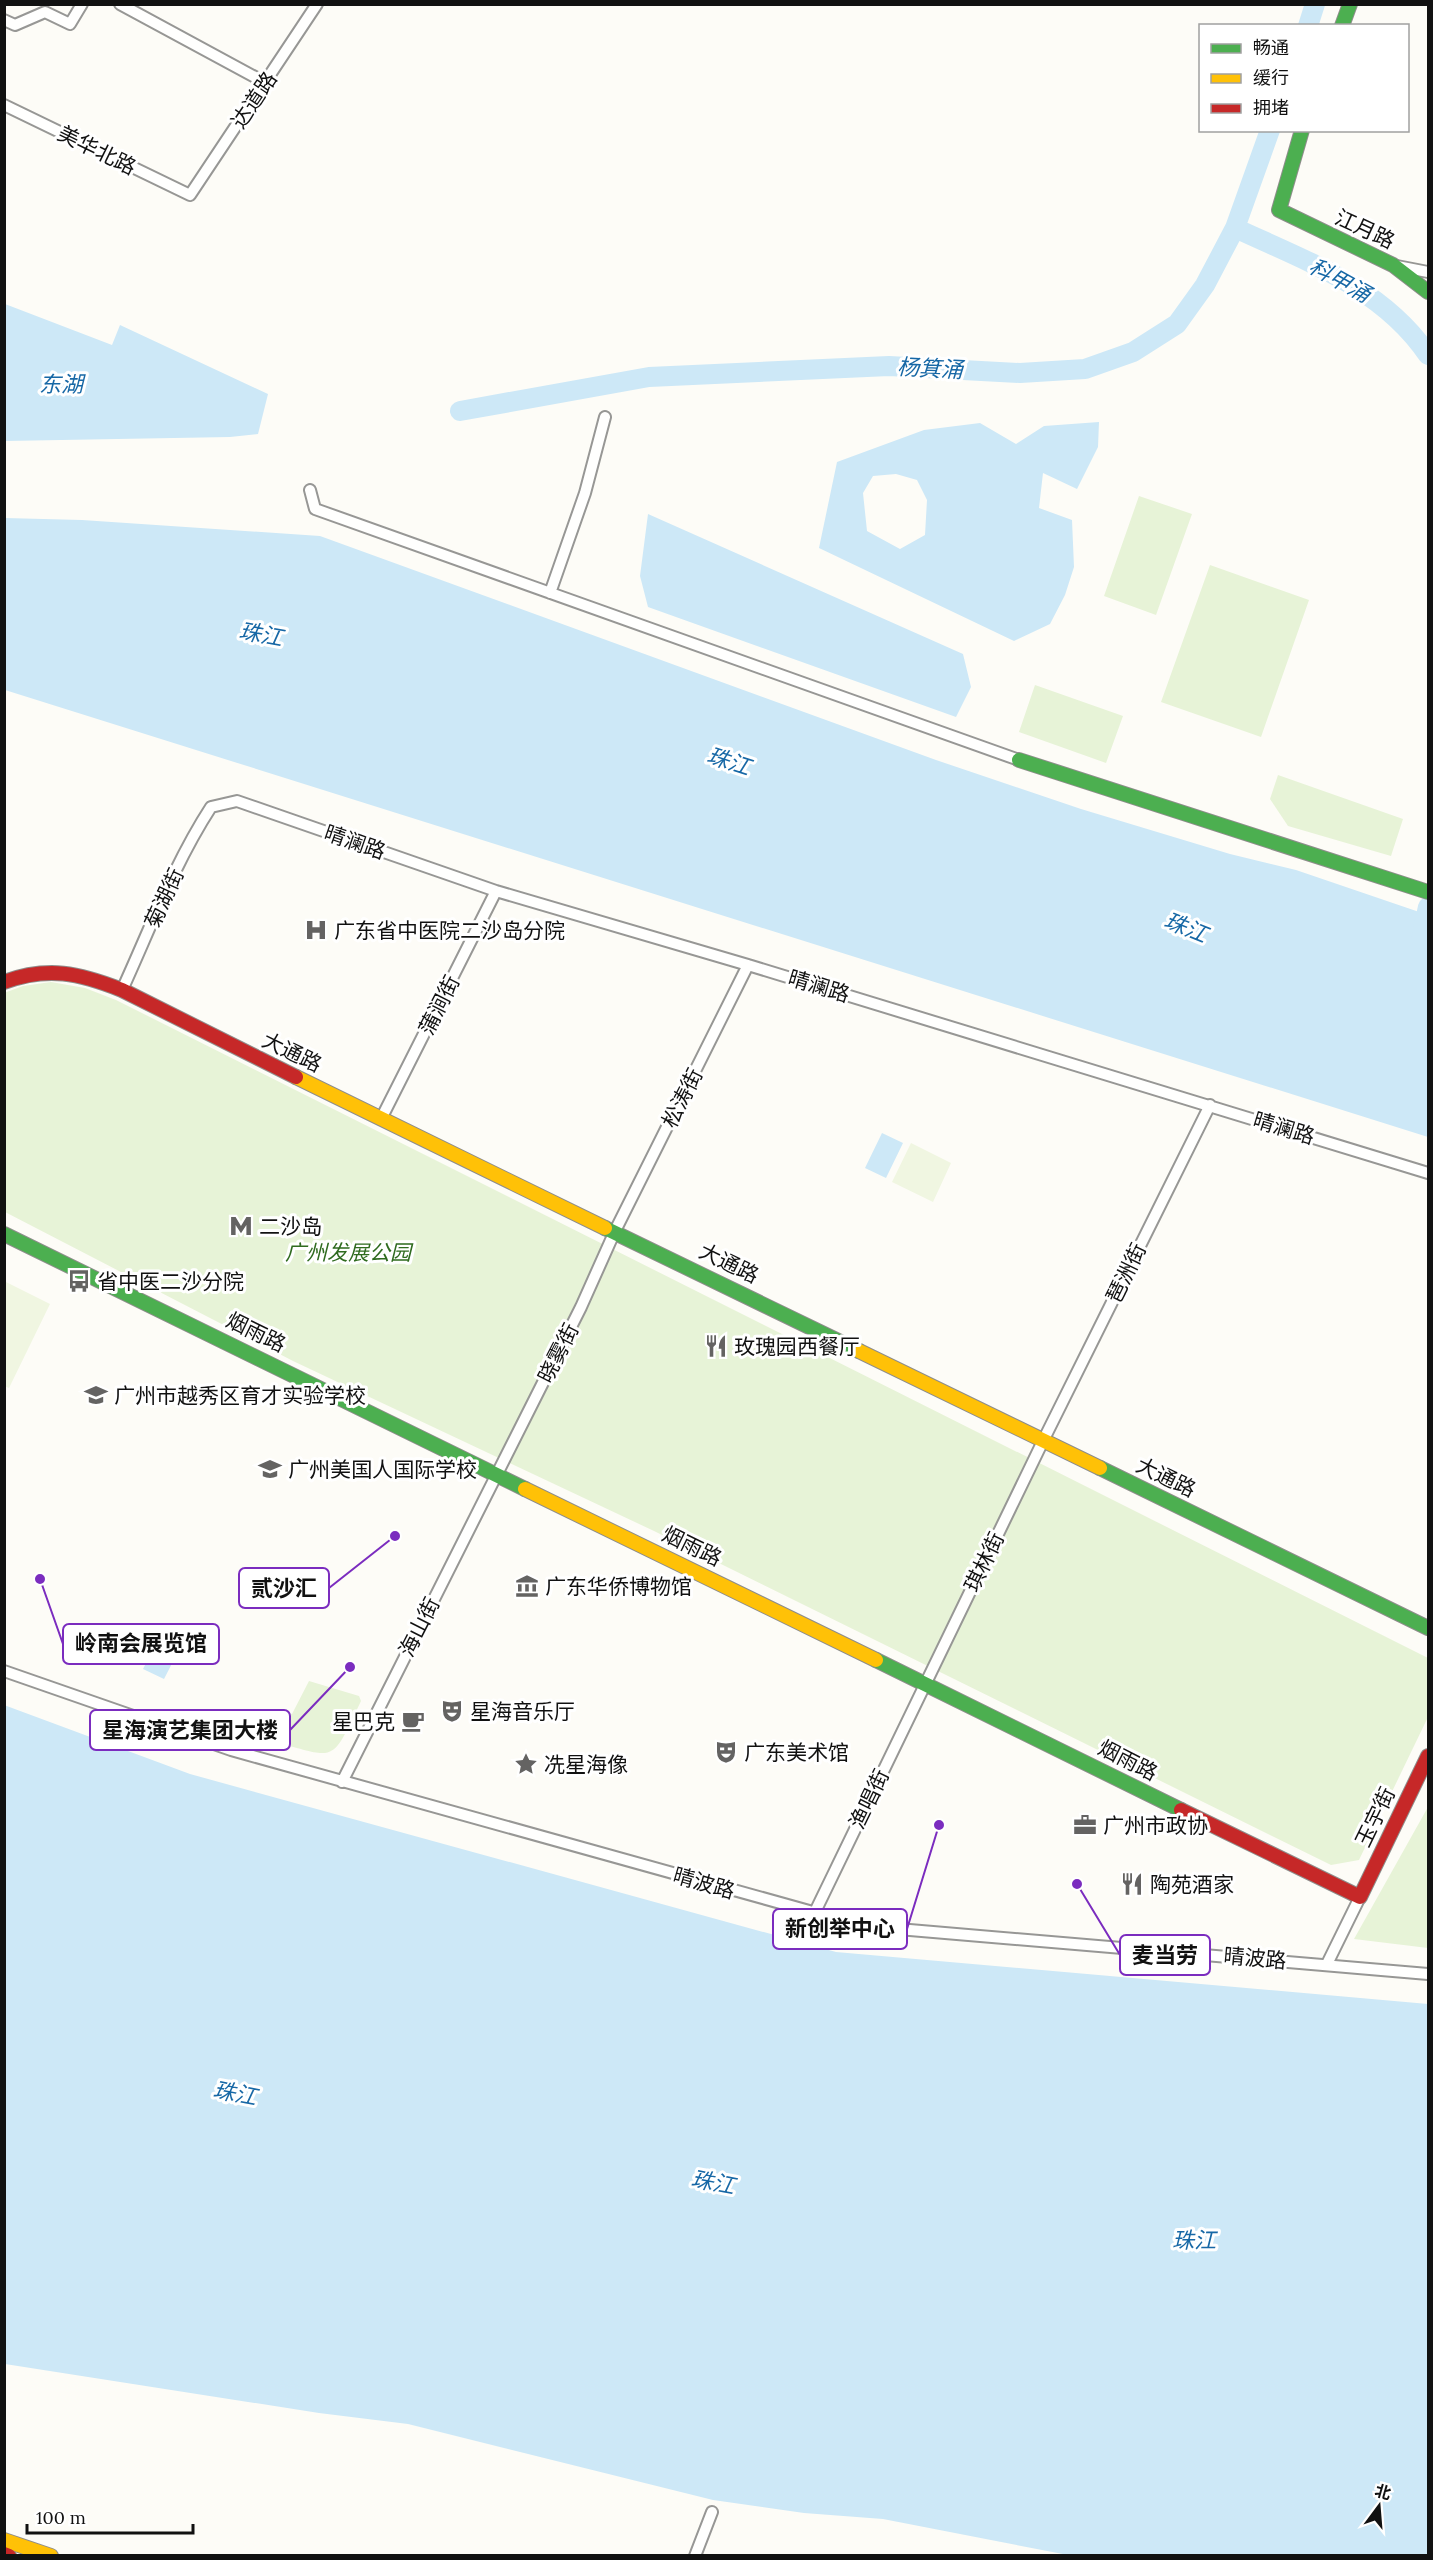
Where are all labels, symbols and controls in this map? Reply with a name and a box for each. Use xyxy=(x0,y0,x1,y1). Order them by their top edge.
legend xyxy=(1199,24,1409,132)
text: 畅通 xyxy=(1253,36,1289,59)
street label: 达道路 xyxy=(225,66,283,134)
text: 缓行 xyxy=(1253,66,1289,89)
text: 拥堵 xyxy=(1253,96,1289,119)
street label: 美华北路 xyxy=(53,119,141,181)
street label: 江月路 xyxy=(1331,203,1399,255)
water label: 科甲涌 xyxy=(1304,252,1378,310)
water label: 杨箕涌 xyxy=(896,352,967,384)
water label: 东湖 xyxy=(39,370,86,398)
water label: 珠江 xyxy=(237,616,287,652)
water label: 珠江 xyxy=(704,741,756,782)
street label: 晴澜路 xyxy=(321,819,389,865)
street label: 菊湖街 xyxy=(138,864,190,932)
water label: 珠江 xyxy=(1160,906,1213,949)
hospital icon: 广东省中医院二沙岛分院 xyxy=(303,917,329,943)
place label: 广东省中医院二沙岛分院 xyxy=(334,917,565,944)
street label: 晴澜路 xyxy=(785,964,853,1008)
street label: 蒲涧街 xyxy=(413,971,465,1039)
street label: 大通路 xyxy=(258,1026,326,1078)
street label: 松涛街 xyxy=(656,1064,708,1132)
street label: 晴澜路 xyxy=(1250,1106,1318,1150)
metro station icon: 二沙岛 xyxy=(228,1213,254,1239)
place label: 二沙岛 xyxy=(259,1213,322,1240)
street label: 大通路 xyxy=(695,1237,763,1289)
park label: 广州发展公园 xyxy=(285,1239,414,1266)
street label: 琶洲街 xyxy=(1100,1239,1152,1307)
bus stop icon: 省中医二沙分院 xyxy=(66,1268,92,1294)
place label: 省中医二沙分院 xyxy=(97,1268,244,1295)
street label: 烟雨路 xyxy=(222,1306,290,1358)
street label: 晓雾街 xyxy=(532,1319,584,1387)
restaurant icon: 玫瑰园西餐厅 xyxy=(703,1333,729,1359)
place label: 玫瑰园西餐厅 xyxy=(734,1333,860,1360)
school or university icon: 广州市越秀区育才实验学校 xyxy=(83,1382,109,1408)
place label: 广州市越秀区育才实验学校 xyxy=(114,1382,366,1409)
street label: 大通路 xyxy=(1132,1451,1200,1503)
school or university icon: 广州美国人国际学校 xyxy=(257,1456,283,1482)
place label: 广州美国人国际学校 xyxy=(288,1456,477,1483)
street label: 烟雨路 xyxy=(658,1520,726,1572)
street label: 琪林街 xyxy=(958,1528,1010,1596)
callout: 贰沙汇 xyxy=(239,1568,329,1608)
museum icon: 广东华侨博物馆 xyxy=(514,1573,540,1599)
place label: 广东华侨博物馆 xyxy=(545,1573,692,1600)
text: 贰沙汇 xyxy=(251,1574,317,1602)
street label: 海山街 xyxy=(393,1593,445,1661)
callout: 岭南会展览馆 xyxy=(63,1624,219,1664)
text: 岭南会展览馆 xyxy=(75,1629,207,1657)
theatre icon: 星海音乐厅 xyxy=(439,1698,465,1724)
place label: 星海音乐厅 xyxy=(470,1698,575,1725)
place label: 星巴克 xyxy=(332,1708,395,1735)
cafe icon: 星巴克 xyxy=(400,1708,426,1734)
callout: 星海演艺集团大楼 xyxy=(90,1710,290,1750)
text: 星海演艺集团大楼 xyxy=(102,1716,278,1744)
street label: 烟雨路 xyxy=(1094,1734,1162,1786)
theatre icon: 广东美术馆 xyxy=(713,1739,739,1765)
place label: 广东美术馆 xyxy=(744,1739,849,1766)
place icon: 冼星海像 xyxy=(513,1751,539,1777)
place label: 冼星海像 xyxy=(544,1751,628,1778)
street label: 渔唱街 xyxy=(843,1765,895,1833)
street label: 玉宇街 xyxy=(1349,1783,1401,1851)
office icon: 广州市政协 xyxy=(1072,1812,1098,1838)
place label: 广州市政协 xyxy=(1103,1812,1208,1839)
street label: 晴波路 xyxy=(670,1861,738,1905)
restaurant icon: 陶苑酒家 xyxy=(1119,1871,1145,1897)
place label: 陶苑酒家 xyxy=(1150,1871,1234,1898)
callout: 新创举中心 xyxy=(773,1909,907,1949)
text: 新创举中心 xyxy=(785,1914,895,1942)
callout: 麦当劳 xyxy=(1120,1935,1210,1975)
text: 麦当劳 xyxy=(1132,1941,1198,1969)
street label: 晴波路 xyxy=(1222,1942,1288,1974)
water label: 珠江 xyxy=(211,2075,261,2111)
water label: 珠江 xyxy=(689,2164,739,2200)
water label: 珠江 xyxy=(1172,2226,1218,2254)
north arrow xyxy=(1349,2476,1409,2536)
text: 北 xyxy=(1373,2480,1394,2503)
scale bar xyxy=(27,2497,194,2535)
text: 100 m xyxy=(36,2506,86,2529)

